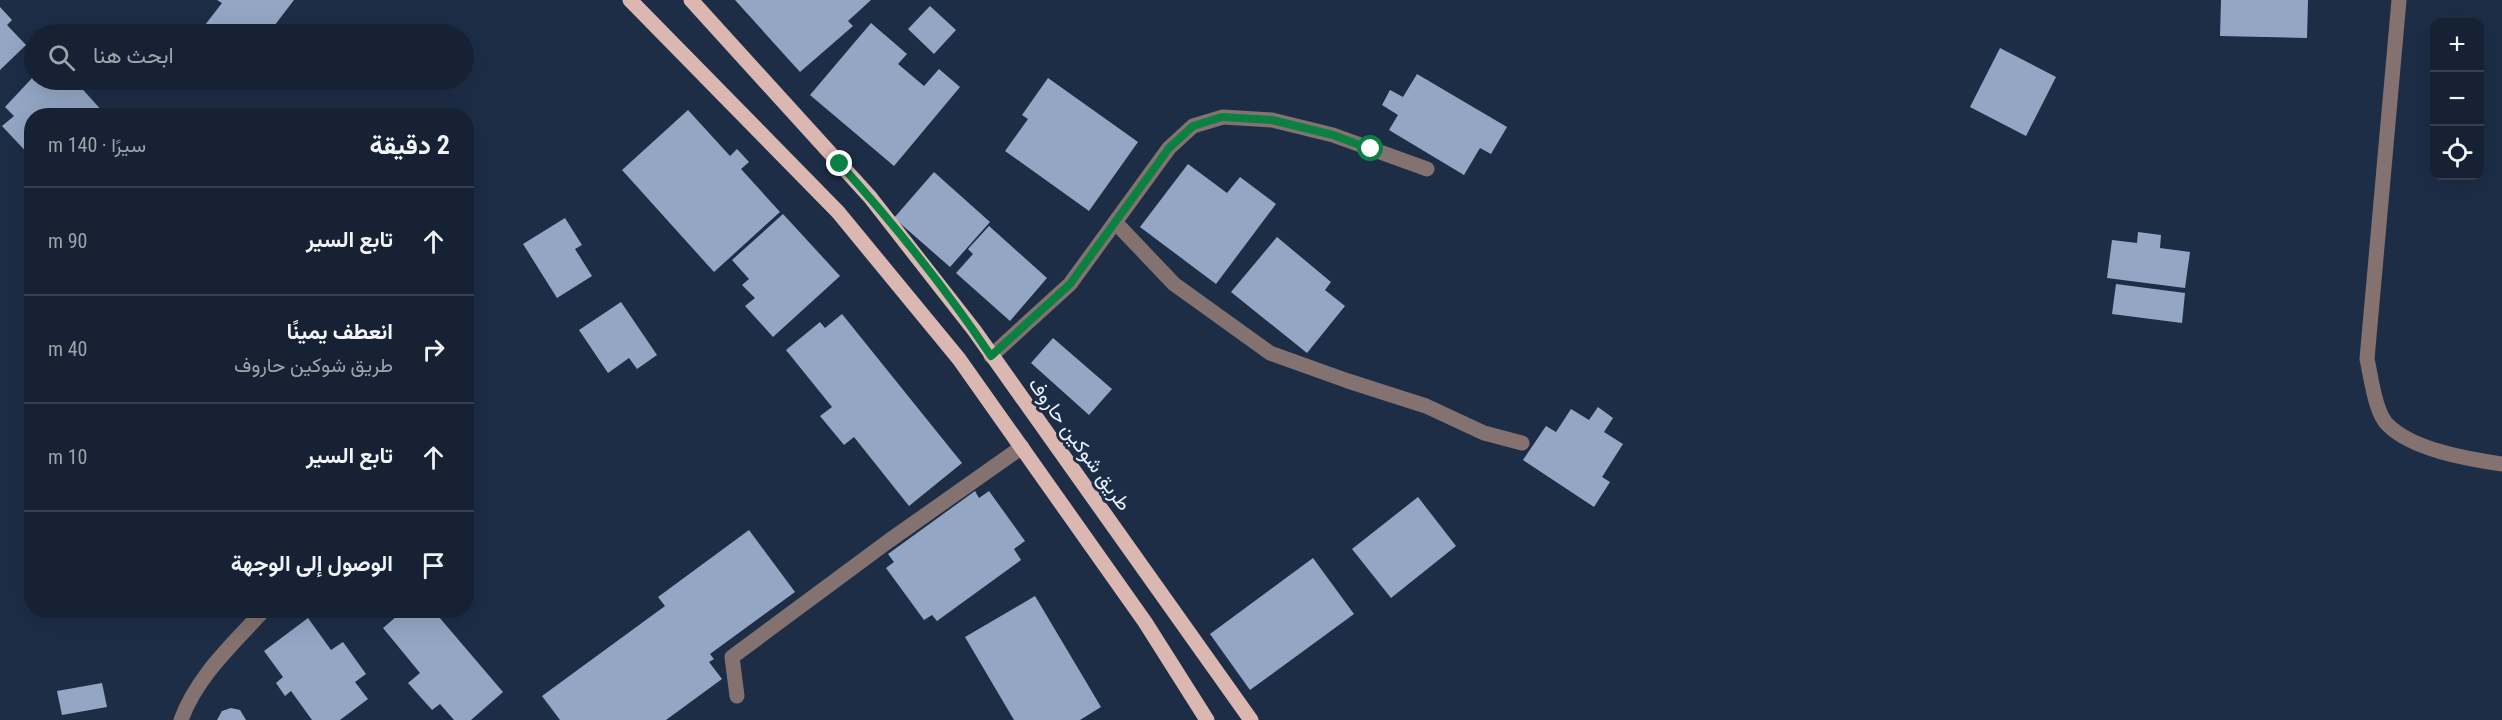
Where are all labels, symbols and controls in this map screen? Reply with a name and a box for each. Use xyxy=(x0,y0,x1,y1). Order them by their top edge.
map controls xyxy=(2430,18,2484,180)
button: + xyxy=(2430,18,2484,72)
search box xyxy=(24,24,474,90)
icon: search xyxy=(45,41,78,74)
text: ابحث هنا xyxy=(93,43,174,68)
button: − xyxy=(2430,72,2484,126)
button: locate xyxy=(2430,126,2484,180)
text: 2 دقيقة xyxy=(370,130,450,160)
text: سيرًا · 140 m xyxy=(48,133,146,157)
route start xyxy=(1357,135,1383,161)
route end xyxy=(826,150,852,176)
icon: ahead xyxy=(417,225,450,258)
text: تابع السير xyxy=(306,227,393,252)
text: 90 m xyxy=(48,229,87,253)
text: انعطف يمينًا xyxy=(287,319,393,344)
icon: right xyxy=(417,333,450,366)
text: 40 m xyxy=(48,337,87,361)
text: طريق شوكين حاروف xyxy=(234,353,393,377)
street label: طريق شوكين حاروف xyxy=(1023,373,1136,516)
icon: ahead xyxy=(417,441,450,474)
text: تابع السير xyxy=(306,443,393,468)
text: 10 m xyxy=(48,445,87,469)
icon: arrive xyxy=(417,549,450,582)
text: الوصول إلى الوجهة xyxy=(231,551,393,576)

